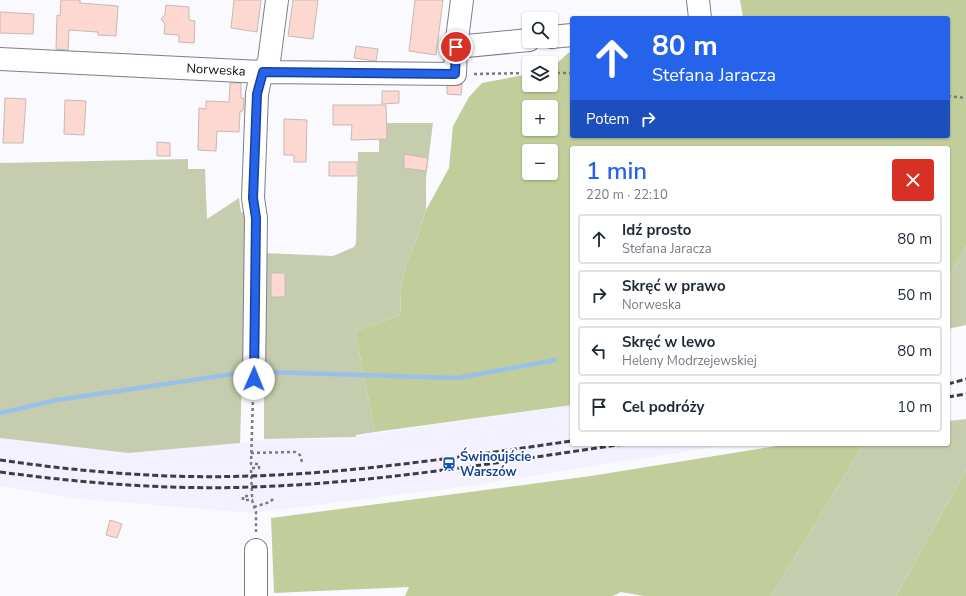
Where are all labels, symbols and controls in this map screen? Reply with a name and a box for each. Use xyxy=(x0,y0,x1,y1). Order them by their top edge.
map controls xyxy=(522,12,558,180)
button: search xyxy=(522,12,558,48)
text: 80 m xyxy=(652,27,718,65)
pin xyxy=(439,30,473,64)
icon: ahead xyxy=(586,32,638,84)
icon: arrive xyxy=(445,36,467,58)
button: layers xyxy=(522,56,558,92)
street label: Norweska xyxy=(186,59,246,81)
text: Stefana Jaracza xyxy=(652,63,776,87)
button: + xyxy=(522,100,558,136)
icon: right xyxy=(637,108,659,130)
text: Potem xyxy=(586,109,629,129)
button: − xyxy=(522,144,558,180)
text: 1 min xyxy=(586,155,647,187)
button: close xyxy=(892,159,934,201)
text: 220 m · 22:10 xyxy=(586,186,668,204)
text: Idź prosto xyxy=(622,220,691,240)
icon: ahead xyxy=(588,228,610,250)
text: 80 m xyxy=(897,229,932,249)
text: Stefana Jaracza xyxy=(622,240,712,258)
text: Skręć w prawo xyxy=(622,276,726,296)
icon: right xyxy=(588,284,610,306)
text: 50 m xyxy=(897,285,932,305)
text: Norweska xyxy=(622,296,681,314)
text: Skręć w lewo xyxy=(622,332,715,352)
icon: left xyxy=(588,340,610,362)
text: 80 m xyxy=(897,341,932,361)
text: Heleny Modrzejewskiej xyxy=(622,352,757,370)
position arrow xyxy=(233,358,275,400)
icon: arrive xyxy=(588,396,610,418)
text: Cel podróży xyxy=(622,397,704,417)
text: 10 m xyxy=(897,397,932,417)
place label: Świnoujście Warszów xyxy=(460,447,531,481)
station icon: Świnoujście Warszów xyxy=(441,456,457,472)

